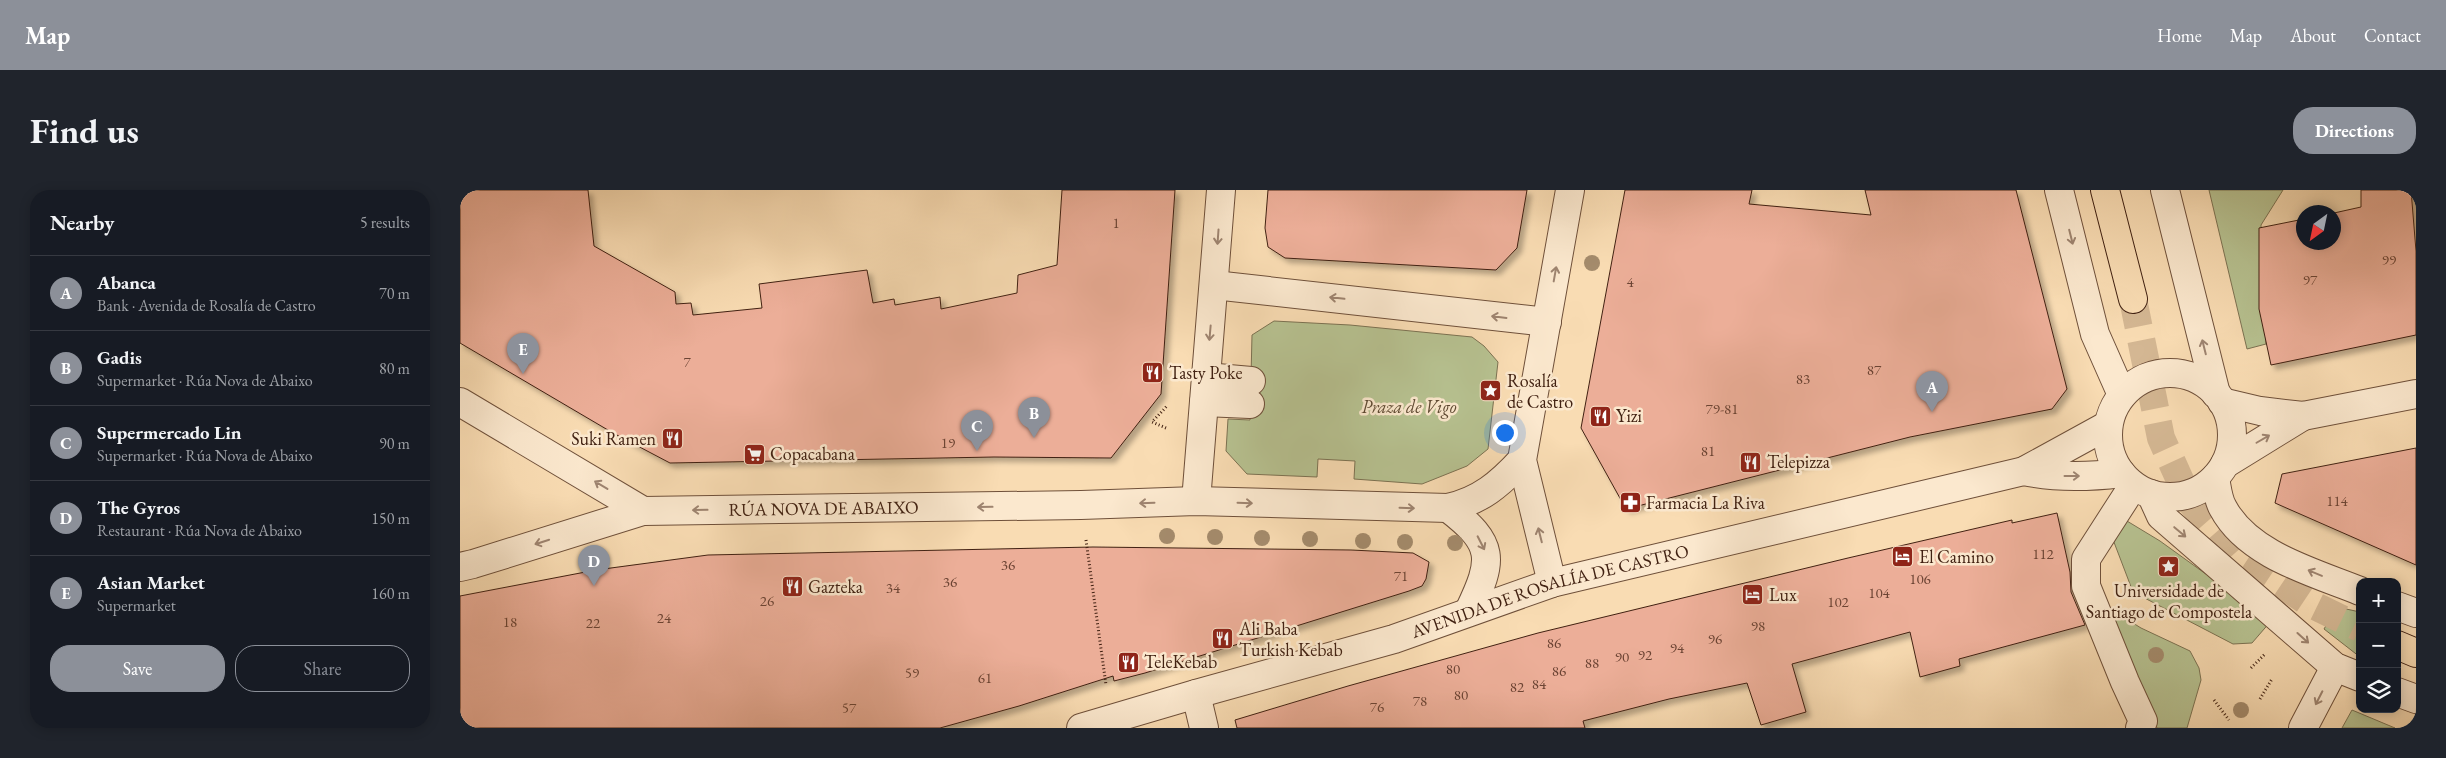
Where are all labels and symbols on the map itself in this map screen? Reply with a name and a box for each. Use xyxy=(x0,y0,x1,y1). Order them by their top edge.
north arrow xyxy=(2296,205,2341,250)
house number: 1 xyxy=(1112,213,1120,232)
one-way arrow xyxy=(1213,229,1222,245)
one-way arrow xyxy=(2067,229,2076,245)
house number: 99 xyxy=(2382,250,2396,269)
one-way arrow xyxy=(1551,267,1561,283)
house number: 97 xyxy=(2303,270,2318,289)
house number: 4 xyxy=(1626,272,1634,291)
one-way arrow xyxy=(1330,293,1346,303)
one-way arrow xyxy=(1491,312,1507,322)
one-way arrow xyxy=(1205,325,1215,341)
pin: E xyxy=(507,333,539,374)
one-way arrow xyxy=(2199,339,2209,355)
house number: 7 xyxy=(683,352,691,371)
house number: 87 xyxy=(1867,360,1882,379)
restaurant icon: Tasty Poke xyxy=(1141,361,1165,385)
place label: Tasty Poke xyxy=(1169,361,1242,384)
place label: Rosalía de Castro xyxy=(1507,369,1573,413)
house number: 83 xyxy=(1796,369,1810,388)
pin: A xyxy=(1916,371,1948,412)
place icon: Rosalía de Castro xyxy=(1479,379,1503,403)
park label: Praza de Vigo xyxy=(1361,395,1457,419)
pin: B xyxy=(1018,397,1050,438)
house number: 79-81 xyxy=(1706,399,1738,418)
restaurant icon: Yizi xyxy=(1588,404,1612,428)
place label: Yizi xyxy=(1616,404,1643,427)
pin: C xyxy=(961,410,993,451)
your location xyxy=(1492,420,1518,446)
place label: Suki Ramen xyxy=(571,427,656,450)
restaurant icon: Suki Ramen xyxy=(660,427,684,451)
house number: 19 xyxy=(941,433,955,452)
one-way arrow xyxy=(2256,434,2270,444)
house number: 81 xyxy=(1701,441,1715,460)
supermarket icon: Copacabana xyxy=(742,442,766,466)
place label: Copacabana xyxy=(770,442,856,465)
restaurant icon: Telepizza xyxy=(1739,450,1763,474)
place label: Telepizza xyxy=(1767,450,1831,473)
one-way arrow xyxy=(2064,471,2080,481)
one-way arrow xyxy=(594,480,608,490)
pharmacy icon: Farmacia La Riva xyxy=(1618,491,1642,515)
place label: Farmacia La Riva xyxy=(1646,491,1766,514)
house number: 114 xyxy=(2326,491,2349,510)
street label: RÚA NOVA DE ABAIXO xyxy=(728,495,919,521)
one-way arrow xyxy=(1140,498,1156,507)
one-way arrow xyxy=(1237,498,1253,507)
one-way arrow xyxy=(977,502,994,512)
one-way arrow xyxy=(1399,504,1415,513)
one-way arrow xyxy=(692,505,708,515)
one-way arrow xyxy=(2173,527,2186,538)
one-way arrow xyxy=(1535,528,1544,544)
one-way arrow xyxy=(1476,535,1486,550)
one-way arrow xyxy=(535,538,551,548)
street label: AVENIDA DE ROSALÍA DE CASTRO xyxy=(1407,539,1691,643)
house number: 112 xyxy=(2032,544,2055,563)
pin: D xyxy=(578,545,610,586)
hotel icon: El Camino xyxy=(1891,545,1915,569)
place label: El Camino xyxy=(1919,545,1994,568)
place icon: Universidade de Santiago de Compostela xyxy=(2157,554,2181,578)
house number: 36 xyxy=(1001,555,1015,574)
house number: 71 xyxy=(1394,566,1408,585)
one-way arrow xyxy=(2308,567,2323,577)
house number: 106 xyxy=(1909,569,1931,588)
house number: 36 xyxy=(943,572,957,591)
restaurant icon: Gazteka xyxy=(780,575,804,599)
place label: Gazteka xyxy=(808,575,864,598)
house number: 34 xyxy=(886,578,901,597)
place label: Universidade de Santiago de Compostela xyxy=(2086,579,2253,623)
hotel icon: Lux xyxy=(1741,583,1765,607)
place label: Lux xyxy=(1769,583,1797,606)
house number: 104 xyxy=(1868,583,1891,602)
house number: 26 xyxy=(760,591,774,610)
house number: 102 xyxy=(1827,592,1850,611)
house number: 24 xyxy=(657,608,672,627)
house number: 18 xyxy=(503,612,517,631)
house number: 22 xyxy=(586,613,601,632)
house number: 98 xyxy=(1751,616,1765,635)
place label: Ali Baba Turkish Kebab xyxy=(1238,617,1343,661)
restaurant icon: Ali Baba Turkish Kebab xyxy=(1211,627,1235,651)
house number: 96 xyxy=(1708,629,1722,648)
one-way arrow xyxy=(2296,632,2309,644)
house number: 86 xyxy=(1547,633,1561,652)
house number: 94 xyxy=(1670,638,1685,657)
house number: 92 xyxy=(1638,645,1653,664)
house number: 90 xyxy=(1615,647,1629,666)
restaurant icon: TeleKebab xyxy=(1116,650,1140,674)
place label: TeleKebab xyxy=(1144,650,1217,673)
house number: 88 xyxy=(1585,653,1599,672)
house number: 80 xyxy=(1446,659,1460,678)
house number: 86 xyxy=(1552,661,1566,680)
house number: 59 xyxy=(905,663,919,682)
house number: 61 xyxy=(978,668,992,687)
house number: 84 xyxy=(1532,674,1547,693)
house number: 82 xyxy=(1510,677,1525,696)
house number: 80 xyxy=(1454,685,1468,704)
one-way arrow xyxy=(2314,690,2323,705)
house number: 78 xyxy=(1413,691,1427,710)
house number: 76 xyxy=(1370,697,1384,716)
house number: 57 xyxy=(842,698,857,717)

